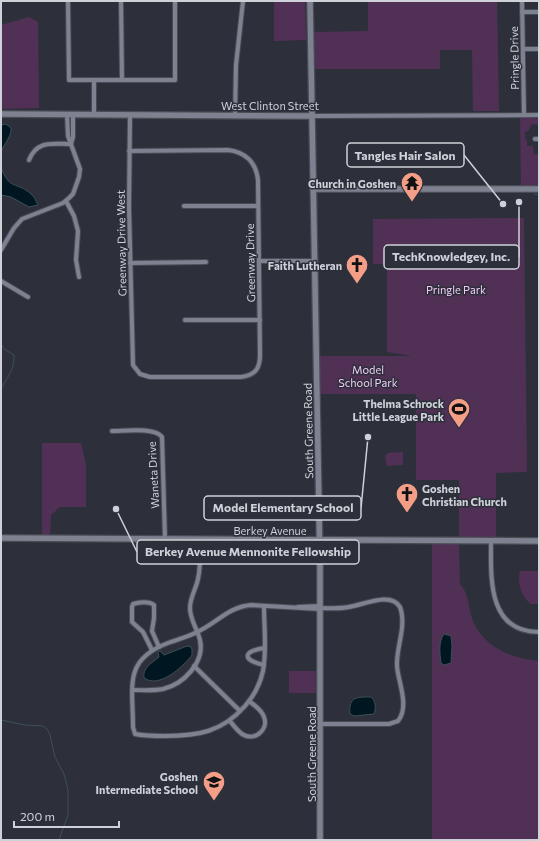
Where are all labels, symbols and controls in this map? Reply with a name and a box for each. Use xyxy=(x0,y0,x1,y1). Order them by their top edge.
street label: Pringle Drive xyxy=(507,26,521,90)
street label: West Clinton Street xyxy=(221,99,319,112)
callout: Tangles Hair Salon xyxy=(347,143,464,167)
text: Tangles Hair Salon xyxy=(354,148,456,162)
temple icon: Church in Goshen xyxy=(399,170,425,203)
place label: Church in Goshen xyxy=(308,177,396,190)
street label: Greenway Drive West xyxy=(114,189,128,296)
street label: Greenway Drive xyxy=(243,223,257,302)
callout: TechKnowledgey, Inc. xyxy=(384,245,519,269)
text: TechKnowledgey, Inc. xyxy=(392,249,510,263)
church icon: Faith Lutheran xyxy=(344,252,370,285)
place label: Faith Lutheran xyxy=(268,259,342,272)
park label: Pringle Park xyxy=(426,283,486,296)
park label: Model School Park xyxy=(338,363,398,389)
street label: South Greene Road xyxy=(301,383,315,479)
sports icon: Thelma Schrock Little League Park xyxy=(446,396,472,429)
place label: Thelma Schrock Little League Park xyxy=(352,397,445,423)
street label: Waneta Drive xyxy=(145,441,161,509)
church icon: Goshen Christian Church xyxy=(394,481,420,514)
place label: Goshen Christian Church xyxy=(422,482,507,508)
callout: Model Elementary School xyxy=(204,496,361,520)
text: Model Elementary School xyxy=(213,500,353,514)
street label: Berkey Avenue xyxy=(233,524,307,537)
callout: Berkey Avenue Mennonite Fellowship xyxy=(137,540,359,564)
text: Berkey Avenue Mennonite Fellowship xyxy=(145,544,351,558)
street label: South Greene Road xyxy=(305,706,318,802)
school or university icon: Goshen Intermediate School xyxy=(201,769,227,802)
place label: Goshen Intermediate School xyxy=(96,770,198,796)
scale bar xyxy=(14,803,119,829)
text: 200 m xyxy=(20,809,55,823)

